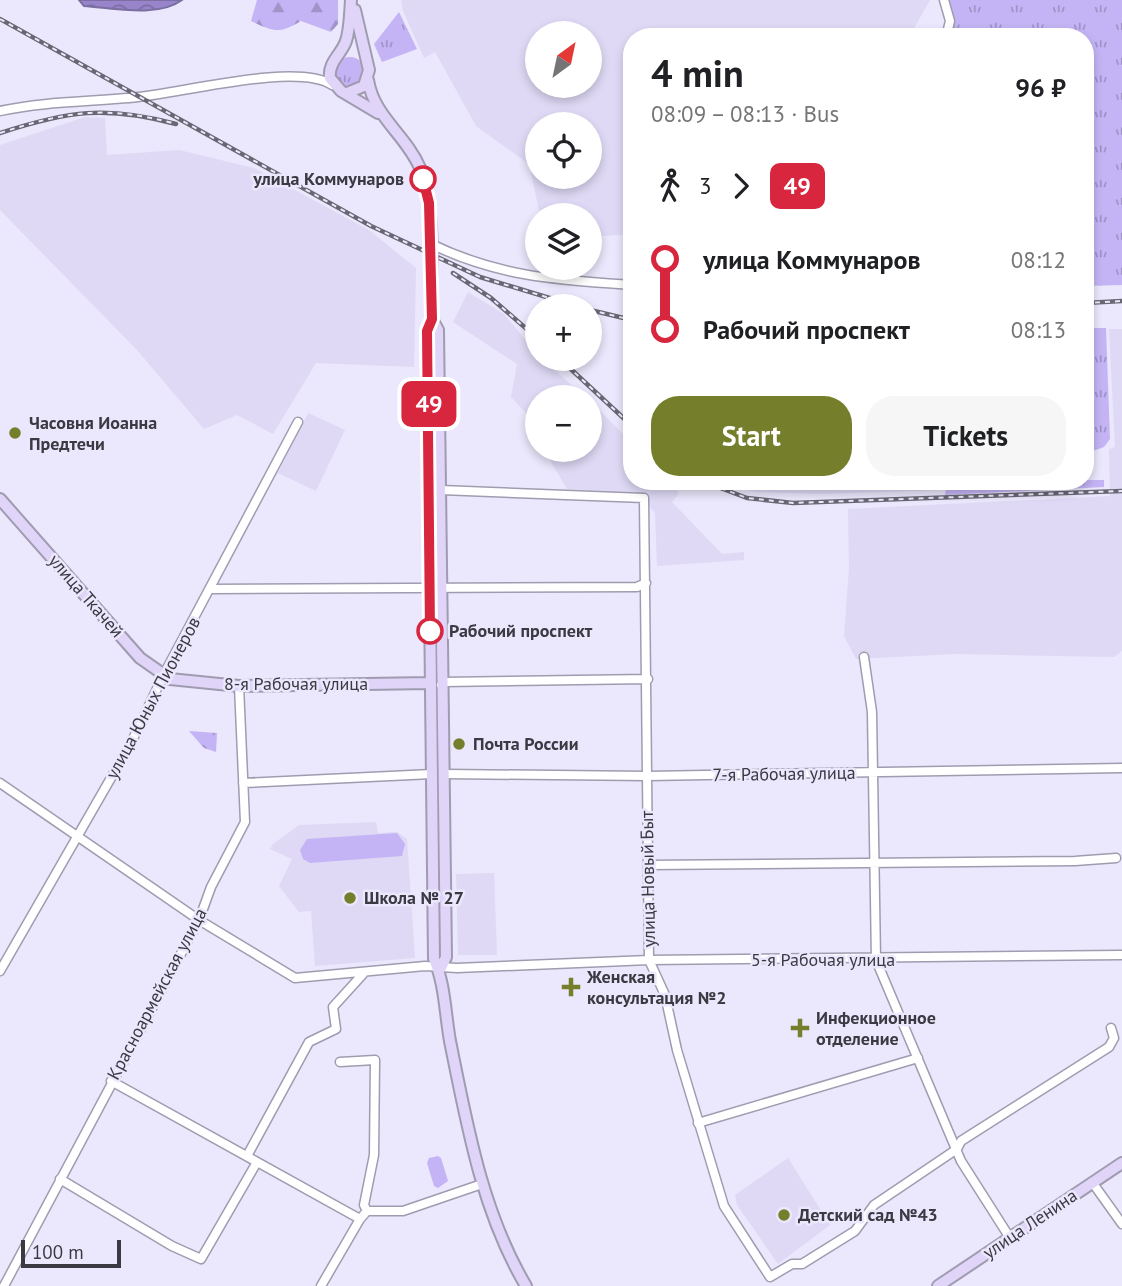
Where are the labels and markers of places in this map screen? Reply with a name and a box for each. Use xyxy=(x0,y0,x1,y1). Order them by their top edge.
marker: улица Коммунаров xyxy=(410,166,436,192)
place label: улица Коммунаров xyxy=(252,167,404,190)
place label: Часовня Иоанна Предтечи xyxy=(29,411,157,455)
marker: Часовня Иоанна Предтечи xyxy=(7,425,23,441)
marker: Рабочий проспект xyxy=(417,618,443,644)
place label: Рабочий проспект xyxy=(449,619,593,642)
place label: Почта России xyxy=(473,732,578,755)
marker: Почта России xyxy=(451,736,467,752)
place label: Школа № 27 xyxy=(364,886,464,909)
marker: Школа № 27 xyxy=(342,890,358,906)
place label: Женская консультация №2 xyxy=(586,965,727,1009)
marker: Женская консультация №2 xyxy=(561,977,581,997)
place label: Инфекционное отделение xyxy=(816,1006,936,1050)
marker: Инфекционное отделение xyxy=(790,1018,810,1038)
place label: Детский сад №43 xyxy=(798,1203,938,1226)
marker: Детский сад №43 xyxy=(776,1207,792,1223)

